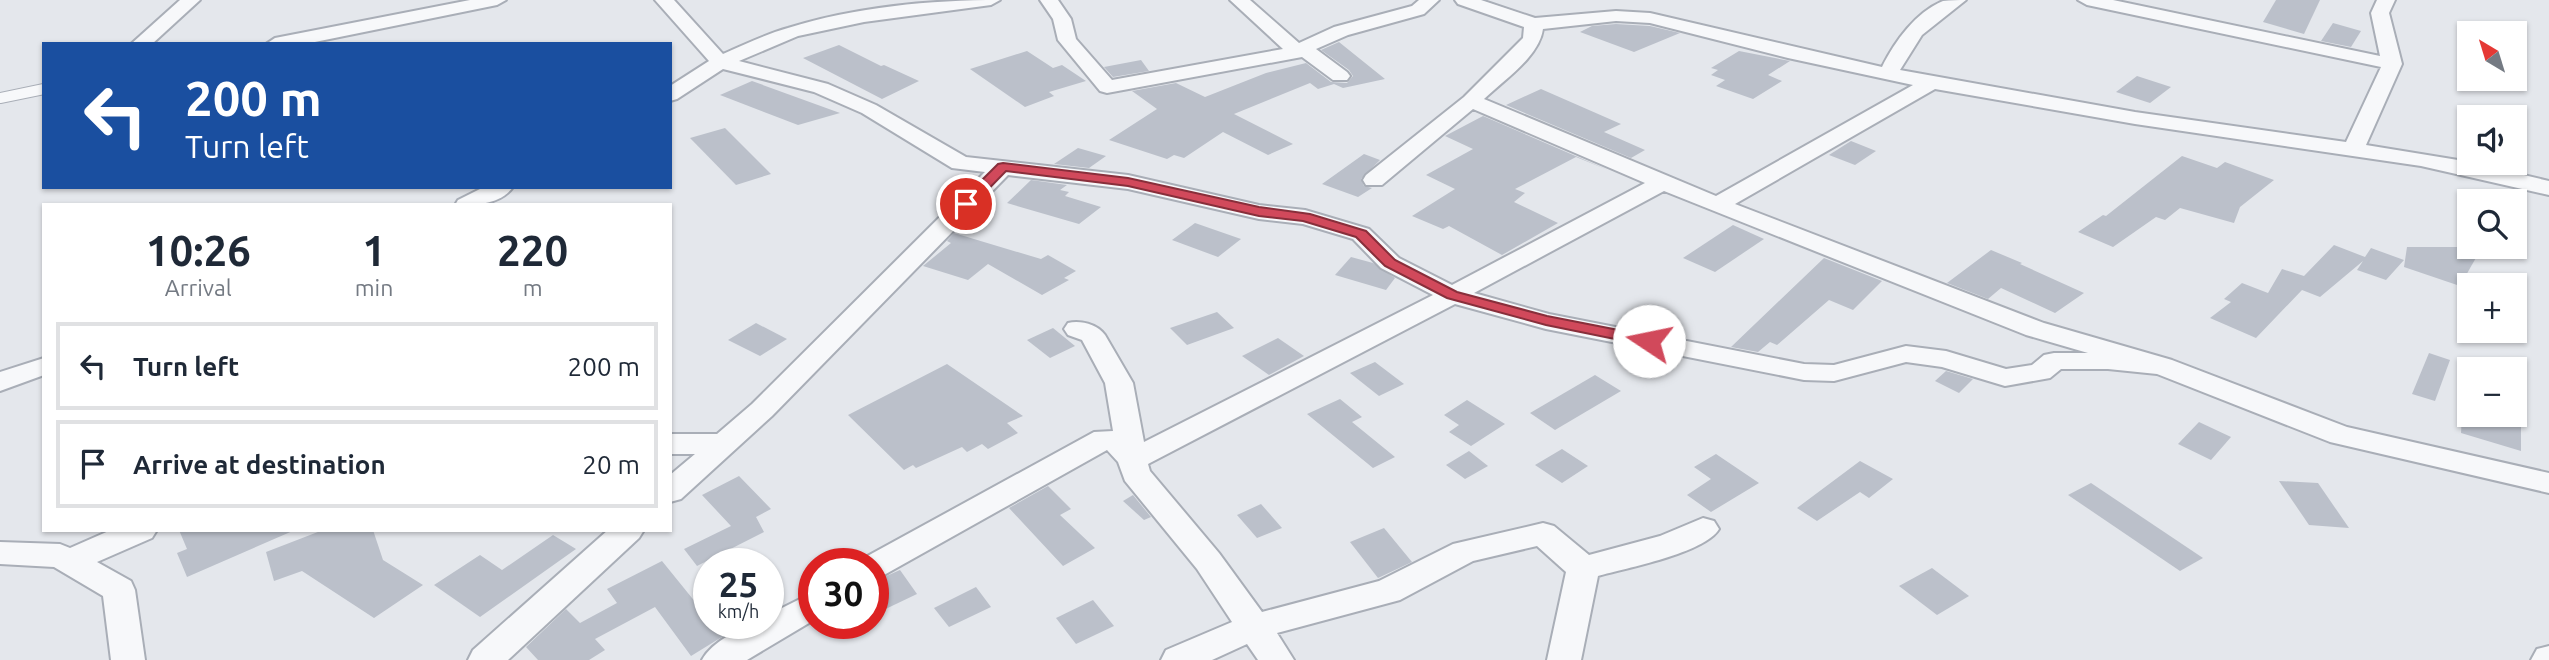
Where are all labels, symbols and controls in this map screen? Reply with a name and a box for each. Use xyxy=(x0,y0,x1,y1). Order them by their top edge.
north arrow xyxy=(2457,21,2527,91)
map controls xyxy=(2457,21,2527,427)
icon: left xyxy=(70,70,161,161)
text: 200 m xyxy=(185,70,322,125)
button: sound xyxy=(2457,105,2527,175)
text: Turn left xyxy=(185,128,309,164)
pin xyxy=(936,174,996,234)
icon: arrive xyxy=(947,185,985,223)
button: search xyxy=(2457,189,2527,259)
text: 10:26 xyxy=(146,227,251,274)
text: 1 xyxy=(362,227,386,274)
text: 220 xyxy=(497,227,568,274)
button: + xyxy=(2457,273,2527,343)
text: Arrival xyxy=(165,275,232,300)
text: min xyxy=(355,275,393,300)
text: m xyxy=(523,275,543,300)
position arrow xyxy=(1612,304,1686,378)
icon: left xyxy=(74,347,112,385)
text: Turn left xyxy=(133,352,239,381)
text: 200 m xyxy=(568,352,640,381)
button: − xyxy=(2457,357,2527,427)
icon: arrive xyxy=(74,445,112,483)
text: Arrive at destination xyxy=(133,450,386,479)
text: 20 m xyxy=(582,450,640,479)
speed limit sign: 30 xyxy=(798,548,889,639)
text: 25 xyxy=(719,564,758,604)
text: km/h xyxy=(718,601,759,621)

